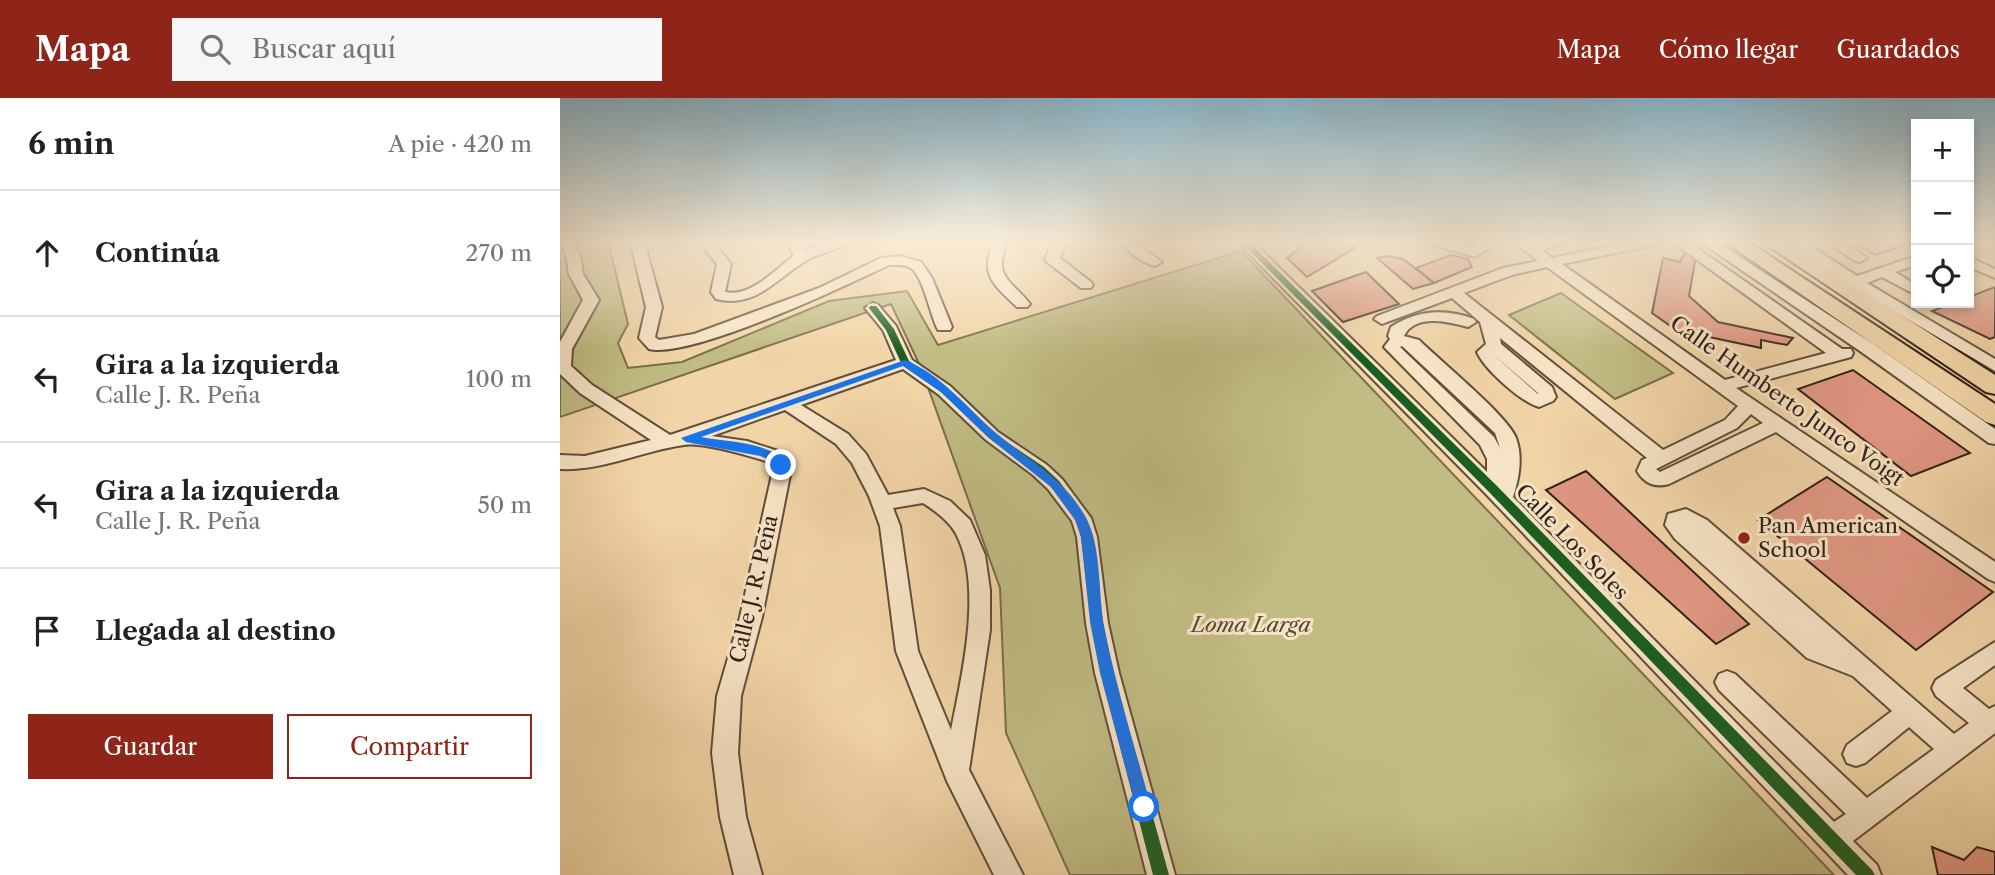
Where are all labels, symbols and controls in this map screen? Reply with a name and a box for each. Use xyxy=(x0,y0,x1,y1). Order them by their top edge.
search box xyxy=(172,18,662,81)
text: Mapa xyxy=(35,29,130,70)
icon: search xyxy=(196,30,234,68)
text: Buscar aquí xyxy=(252,33,396,65)
text: Mapa xyxy=(1556,35,1621,64)
text: Cómo llegar xyxy=(1659,35,1798,64)
text: Guardados xyxy=(1836,35,1960,64)
map controls xyxy=(1911,119,1974,308)
button: + xyxy=(1911,119,1974,182)
text: 6 min xyxy=(28,125,115,162)
text: A pie · 420 m xyxy=(388,130,532,158)
button: − xyxy=(1911,182,1974,245)
icon: ahead xyxy=(28,234,66,272)
text: Continúa xyxy=(95,237,220,269)
text: 270 m xyxy=(465,239,532,267)
button: locate xyxy=(1911,245,1974,308)
street label: Calle Humberto Junco Voigt xyxy=(1666,310,1909,491)
text: Gira a la izquierda xyxy=(95,349,340,381)
icon: left xyxy=(28,360,66,398)
text: 100 m xyxy=(466,365,532,393)
text: Calle J. R. Peña xyxy=(95,381,261,409)
route end xyxy=(765,449,796,480)
text: Gira a la izquierda xyxy=(95,475,340,507)
street label: Calle Los Soles xyxy=(1511,479,1634,605)
icon: left xyxy=(28,486,66,524)
text: 50 m xyxy=(477,491,532,519)
text: Calle J. R. Peña xyxy=(95,507,261,535)
street label: Calle J. R. Peña xyxy=(724,512,783,665)
place label: Pan American School xyxy=(1758,513,1898,562)
marker: Pan American School xyxy=(1736,530,1752,546)
icon: arrive xyxy=(28,612,66,650)
park label: Loma Larga xyxy=(1189,612,1311,637)
text: Llegada al destino xyxy=(95,615,336,647)
button: Guardar xyxy=(28,714,273,779)
button: Compartir xyxy=(287,714,532,779)
route start xyxy=(1128,791,1159,822)

